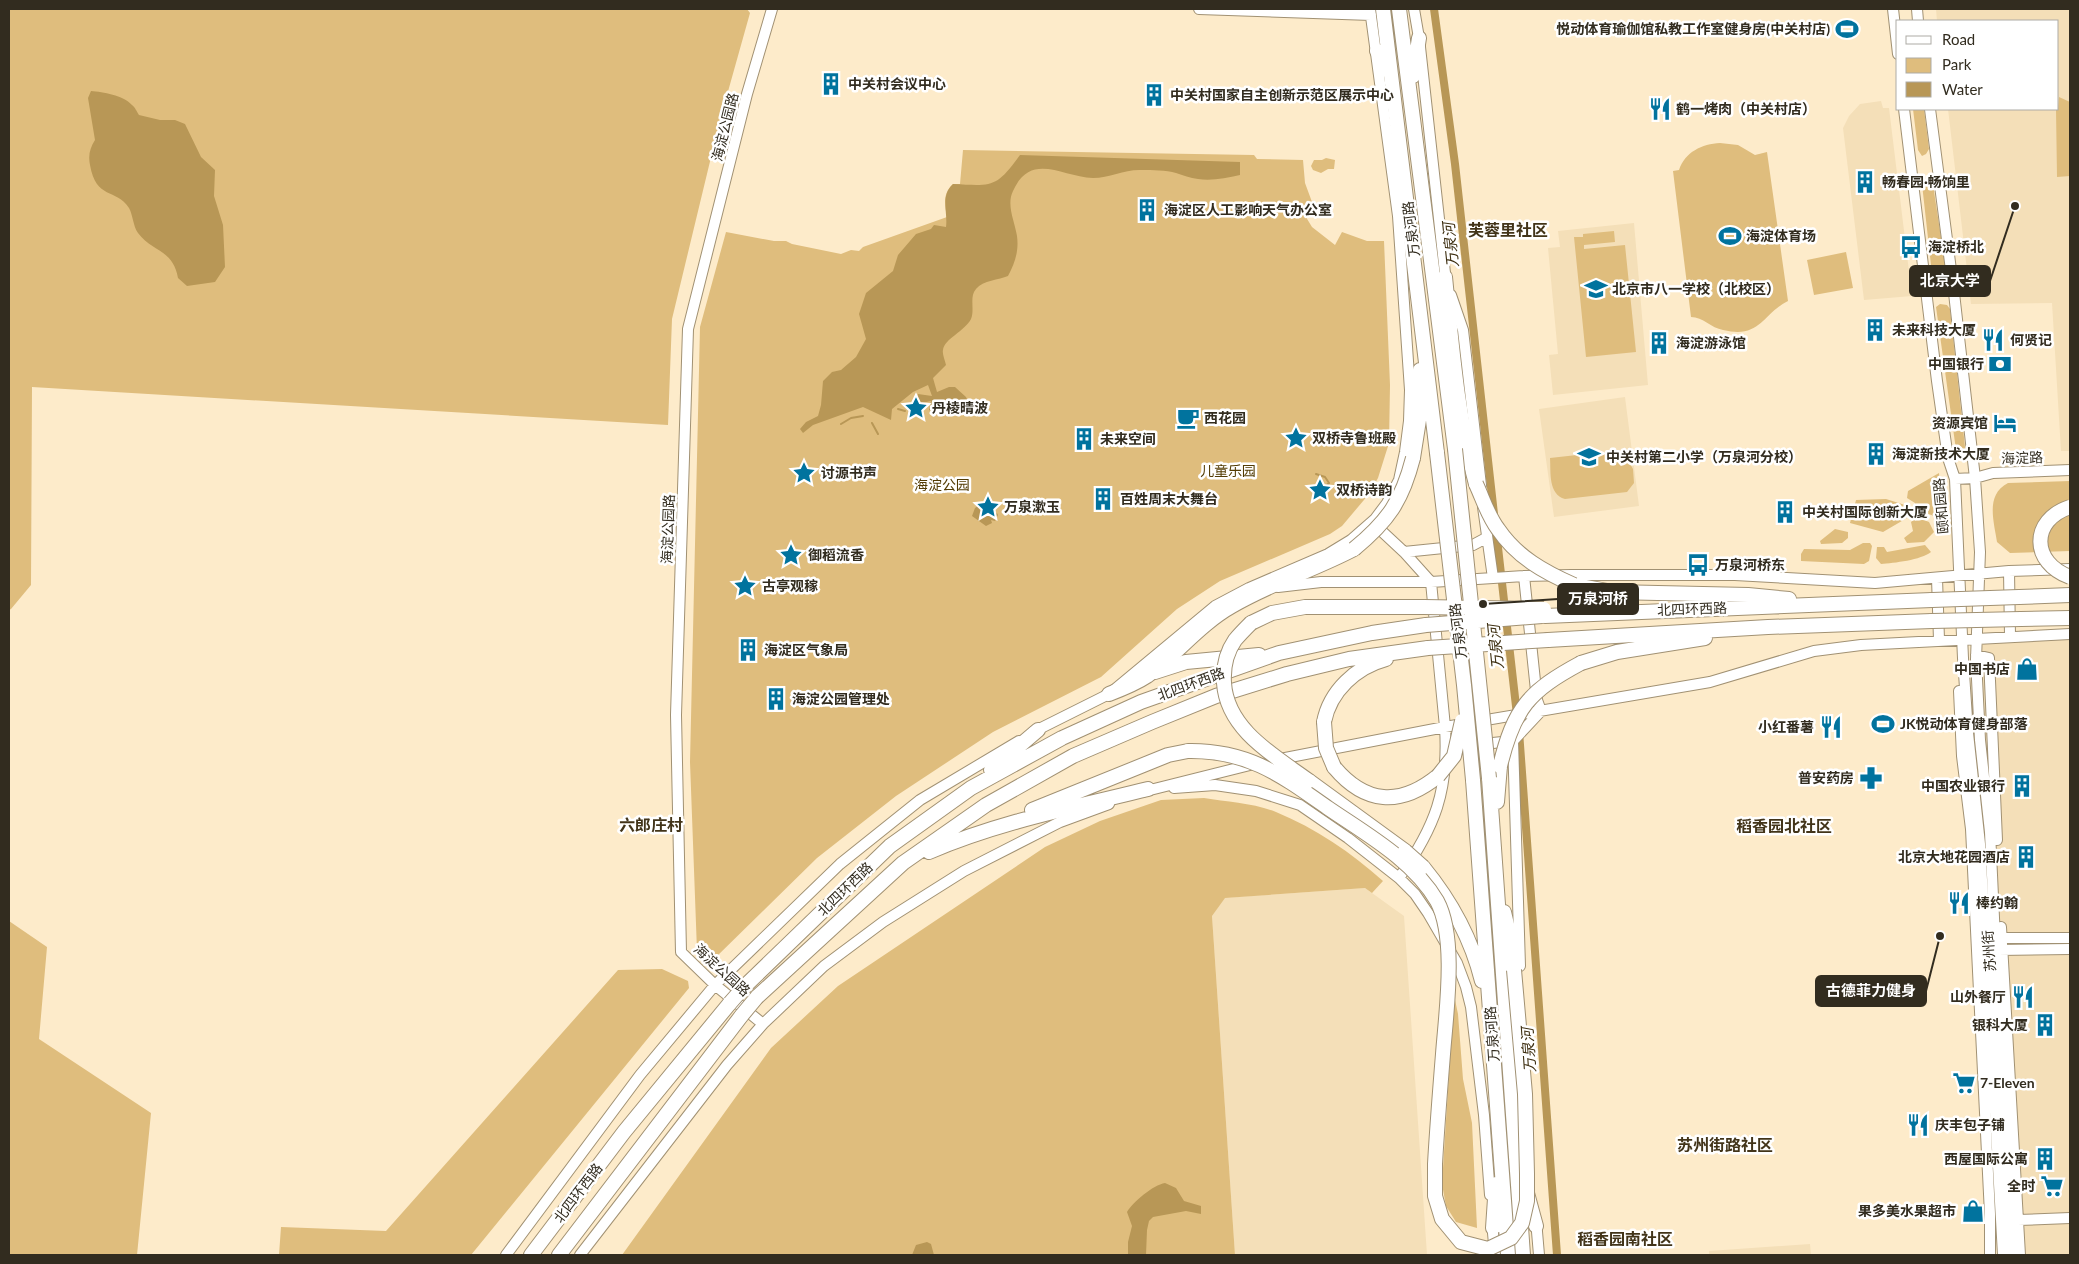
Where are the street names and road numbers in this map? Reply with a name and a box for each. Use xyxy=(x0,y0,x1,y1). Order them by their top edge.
street label: 海淀公园路 xyxy=(708,91,741,163)
street label: 万泉河路 xyxy=(1399,200,1422,258)
street label: 海淀路 xyxy=(2001,448,2043,467)
street label: 颐和园路 xyxy=(1930,477,1951,535)
street label: 海淀公园路 xyxy=(658,494,677,564)
street label: 北四环西路 xyxy=(1657,599,1727,618)
street label: 万泉河路 xyxy=(1446,602,1469,660)
street label: 北四环西路 xyxy=(1155,664,1227,703)
street label: 北四环西路 xyxy=(814,858,876,919)
street label: 苏州街 xyxy=(1979,929,1998,973)
street label: 海淀公园路 xyxy=(691,940,754,999)
street label: 万泉河路 xyxy=(1481,1006,1502,1063)
street label: 北四环西路 xyxy=(550,1160,605,1226)

